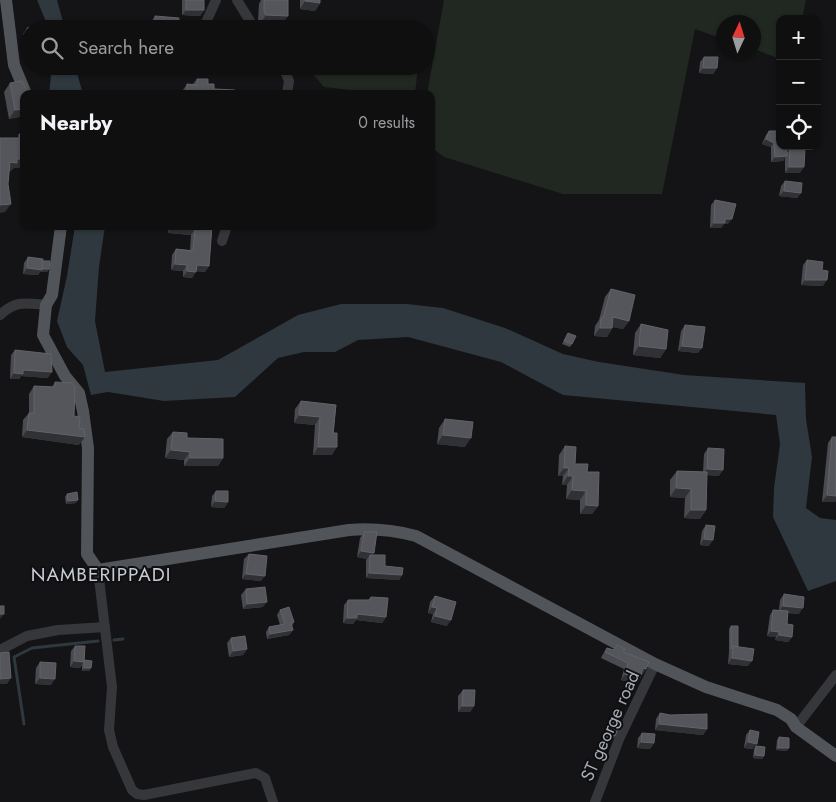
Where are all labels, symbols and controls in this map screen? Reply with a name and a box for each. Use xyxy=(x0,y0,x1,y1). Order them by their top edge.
north arrow xyxy=(716,15,761,60)
map controls xyxy=(776,15,821,150)
button: + xyxy=(776,15,821,60)
search box xyxy=(20,20,435,75)
icon: search xyxy=(38,34,66,62)
text: Search here xyxy=(78,34,174,61)
button: − xyxy=(776,60,821,105)
button: locate xyxy=(776,105,821,150)
text: Nearby xyxy=(40,108,112,138)
text: 0 results xyxy=(358,111,415,134)
district label: NAMBERIPPADI xyxy=(31,561,171,588)
street label: ST george road xyxy=(574,667,646,785)

